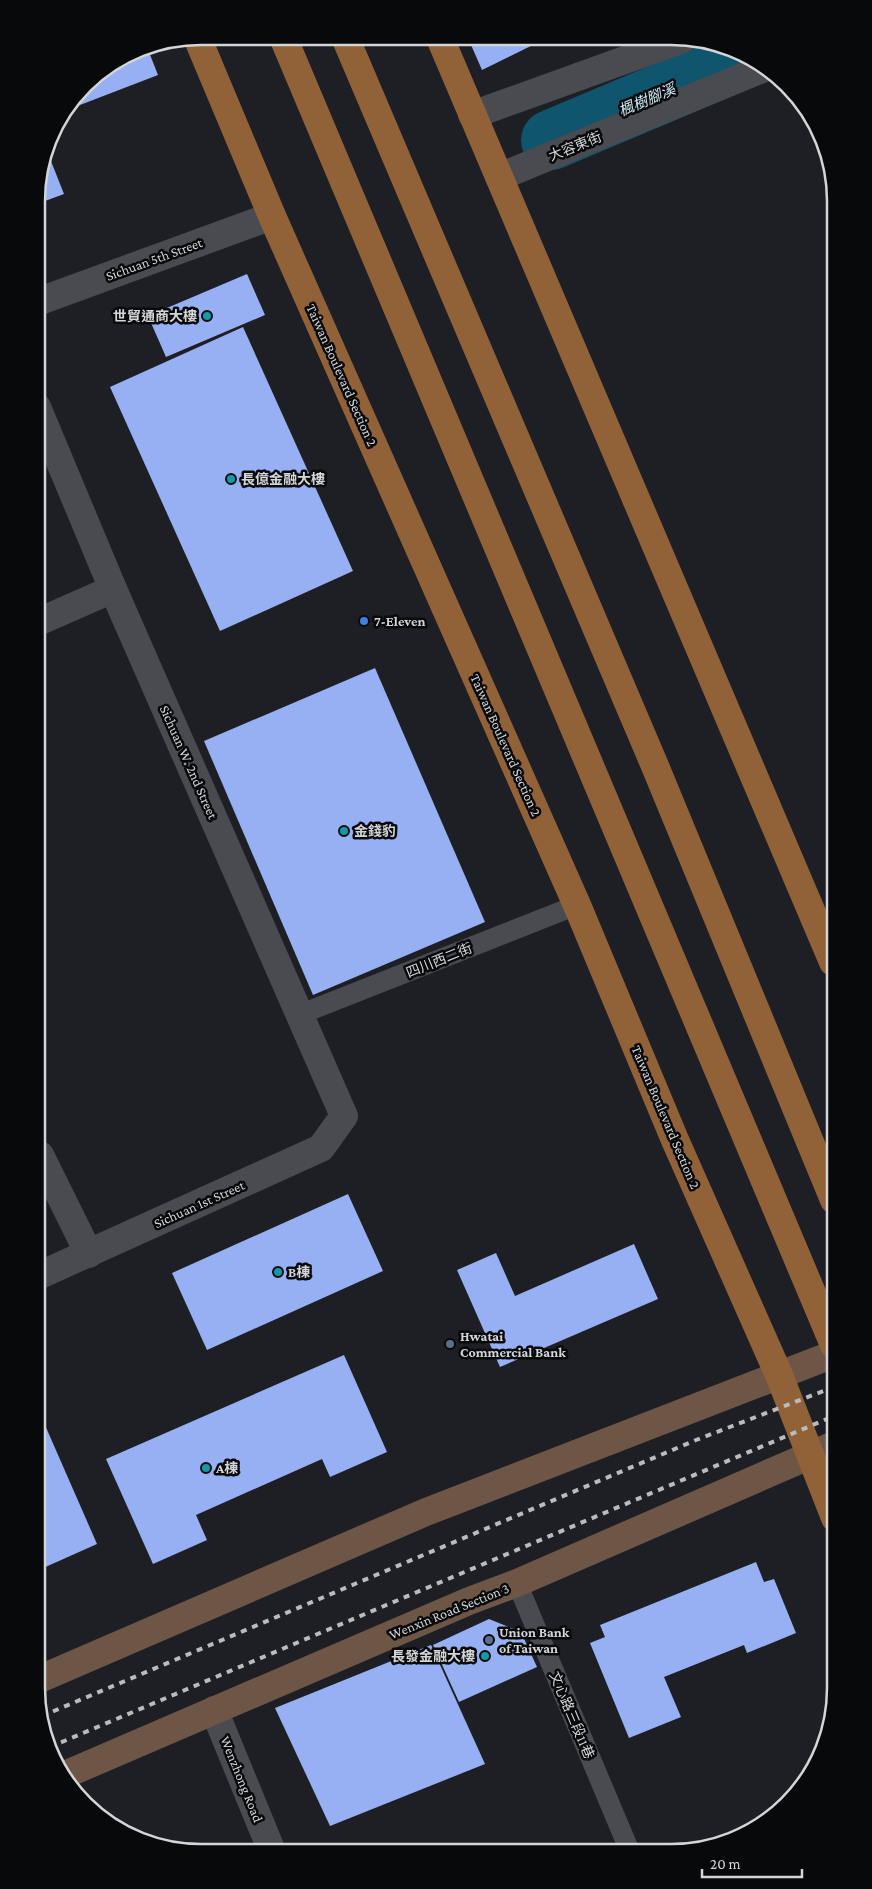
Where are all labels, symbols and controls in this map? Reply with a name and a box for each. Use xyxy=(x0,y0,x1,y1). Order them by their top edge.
water label: 楓樹腳溪 xyxy=(616,80,680,119)
street label: 大容東街 xyxy=(546,128,604,164)
street label: Sichuan 5th Street xyxy=(104,234,205,284)
street label: Taiwan Boulevard Section 2 xyxy=(303,301,381,449)
place label: 世貿通商大樓 xyxy=(113,308,197,324)
marker: 世貿通商大樓 xyxy=(201,310,213,322)
place label: 長億金融大樓 xyxy=(241,471,325,487)
marker: 長億金融大樓 xyxy=(225,473,237,485)
place label: 7-Eleven xyxy=(374,613,425,629)
marker: 7-Eleven xyxy=(358,615,370,627)
street label: Taiwan Boulevard Section 2 xyxy=(467,671,545,819)
street label: Sichuan W. 2nd Street xyxy=(157,703,221,822)
place label: 金錢豹 xyxy=(354,823,396,839)
marker: 金錢豹 xyxy=(338,825,350,837)
street label: 四川西二街 xyxy=(404,939,474,981)
street label: Taiwan Boulevard Section 2 xyxy=(629,1043,704,1191)
street label: Sichuan 1st Street xyxy=(151,1177,247,1231)
place label: B棟 xyxy=(288,1264,310,1280)
marker: B棟 xyxy=(272,1266,284,1278)
place label: Hwatai Commercial Bank xyxy=(460,1328,566,1360)
marker: Hwatai Commercial Bank xyxy=(444,1338,456,1350)
place label: A棟 xyxy=(215,1460,238,1476)
marker: A棟 xyxy=(200,1462,212,1474)
street label: Wenxin Road Section 3 xyxy=(387,1580,511,1642)
place label: Union Bank of Taiwan xyxy=(499,1624,570,1656)
marker: Union Bank of Taiwan xyxy=(483,1634,495,1646)
place label: 長發金融大樓 xyxy=(391,1648,475,1664)
marker: 長發金融大樓 xyxy=(479,1650,491,1662)
street label: 文心路三段11巷 xyxy=(546,1669,598,1761)
street label: Wenzhong Road xyxy=(217,1734,267,1825)
scale bar xyxy=(702,1846,802,1878)
text: 20 m xyxy=(710,1856,741,1872)

